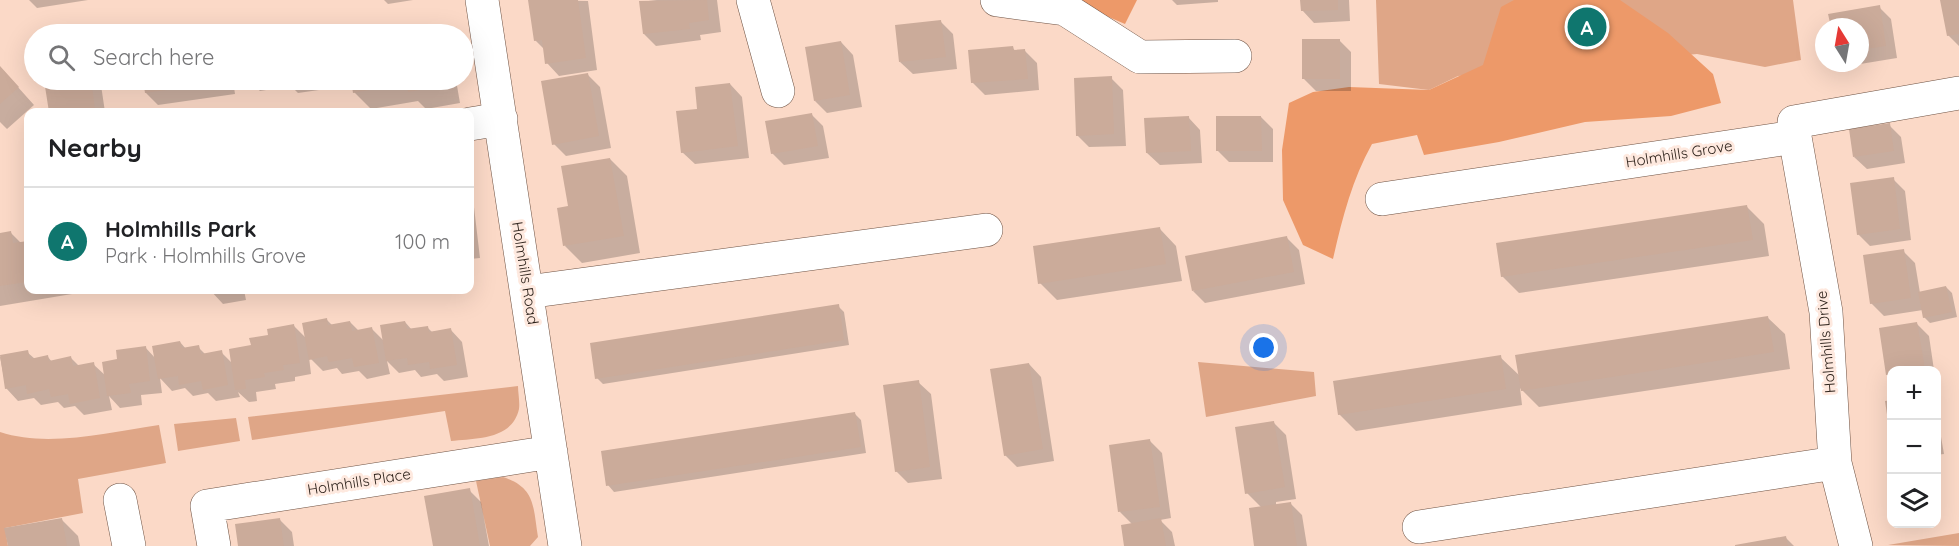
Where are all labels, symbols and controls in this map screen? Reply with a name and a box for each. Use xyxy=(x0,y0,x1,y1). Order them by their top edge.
pin: A xyxy=(1568,4,1606,50)
north arrow xyxy=(1815,18,1869,72)
search box xyxy=(24,24,474,90)
icon: search xyxy=(45,41,78,74)
text: Search here xyxy=(93,43,214,71)
text: Nearby xyxy=(48,131,142,164)
street label: Holmhills Grove xyxy=(1624,136,1734,171)
text: Holmhills Park xyxy=(105,215,257,243)
street label: Holmhills Road xyxy=(508,220,543,326)
text: A xyxy=(61,229,74,254)
text: 100 m xyxy=(395,229,450,254)
text: Park · Holmhills Grove xyxy=(105,243,306,268)
street label: Holmhills Drive xyxy=(1812,290,1839,394)
your location xyxy=(1249,333,1278,362)
map controls xyxy=(1887,366,1941,528)
button: + xyxy=(1887,366,1941,420)
button: − xyxy=(1887,420,1941,474)
street label: Holmhills Place xyxy=(306,464,412,499)
button: layers xyxy=(1887,474,1941,528)

